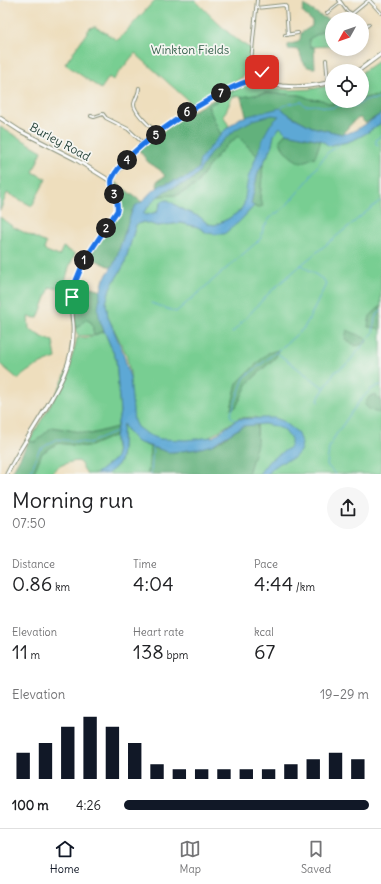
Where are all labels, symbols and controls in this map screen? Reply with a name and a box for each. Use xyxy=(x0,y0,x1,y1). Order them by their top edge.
north arrow xyxy=(325,12,369,56)
map controls xyxy=(325,12,369,108)
park label: Winkton Fields xyxy=(151,42,229,57)
pin xyxy=(245,55,279,89)
icon: check xyxy=(251,61,273,83)
button: locate xyxy=(325,64,369,108)
pin: 7 xyxy=(211,83,231,103)
text: 7 xyxy=(218,86,224,100)
pin: 6 xyxy=(177,102,197,122)
text: 6 xyxy=(184,105,190,119)
street label: Burley Road xyxy=(27,119,93,164)
pin: 5 xyxy=(146,125,166,145)
text: 5 xyxy=(153,128,159,142)
pin: 4 xyxy=(117,150,137,170)
text: 4 xyxy=(124,153,130,167)
pin: 3 xyxy=(104,184,124,204)
text: 3 xyxy=(111,187,117,201)
pin: 2 xyxy=(96,218,116,238)
text: 2 xyxy=(103,221,109,235)
pin: 1 xyxy=(74,250,94,270)
text: 1 xyxy=(82,253,86,267)
pin xyxy=(55,280,89,314)
icon: arrive xyxy=(61,286,83,308)
text: Morning run xyxy=(12,486,134,514)
button: share xyxy=(327,487,369,529)
text: 07:50 xyxy=(12,515,46,532)
text: Distance xyxy=(12,557,55,571)
text: Time xyxy=(133,557,157,571)
text: Pace xyxy=(254,557,278,571)
text: 0.86 xyxy=(12,571,52,596)
text: 4:04 xyxy=(133,571,174,596)
text: 4:44 xyxy=(254,571,293,596)
text: km xyxy=(52,580,70,594)
text: /km xyxy=(293,580,315,594)
text: Elevation xyxy=(12,625,57,639)
text: Heart rate xyxy=(133,625,184,639)
text: kcal xyxy=(254,625,274,639)
text: 11 xyxy=(12,639,28,664)
text: 138 xyxy=(133,639,164,664)
text: 67 xyxy=(254,639,275,664)
text: m xyxy=(28,648,40,662)
text: bpm xyxy=(164,648,188,662)
text: Elevation xyxy=(12,686,65,703)
text: 19–29 m xyxy=(320,686,369,703)
text: 100 m xyxy=(12,797,49,814)
text: 4:26 xyxy=(76,797,101,814)
tab: Home xyxy=(50,838,80,876)
tab: Map xyxy=(179,838,201,876)
tab: Saved xyxy=(301,838,331,876)

